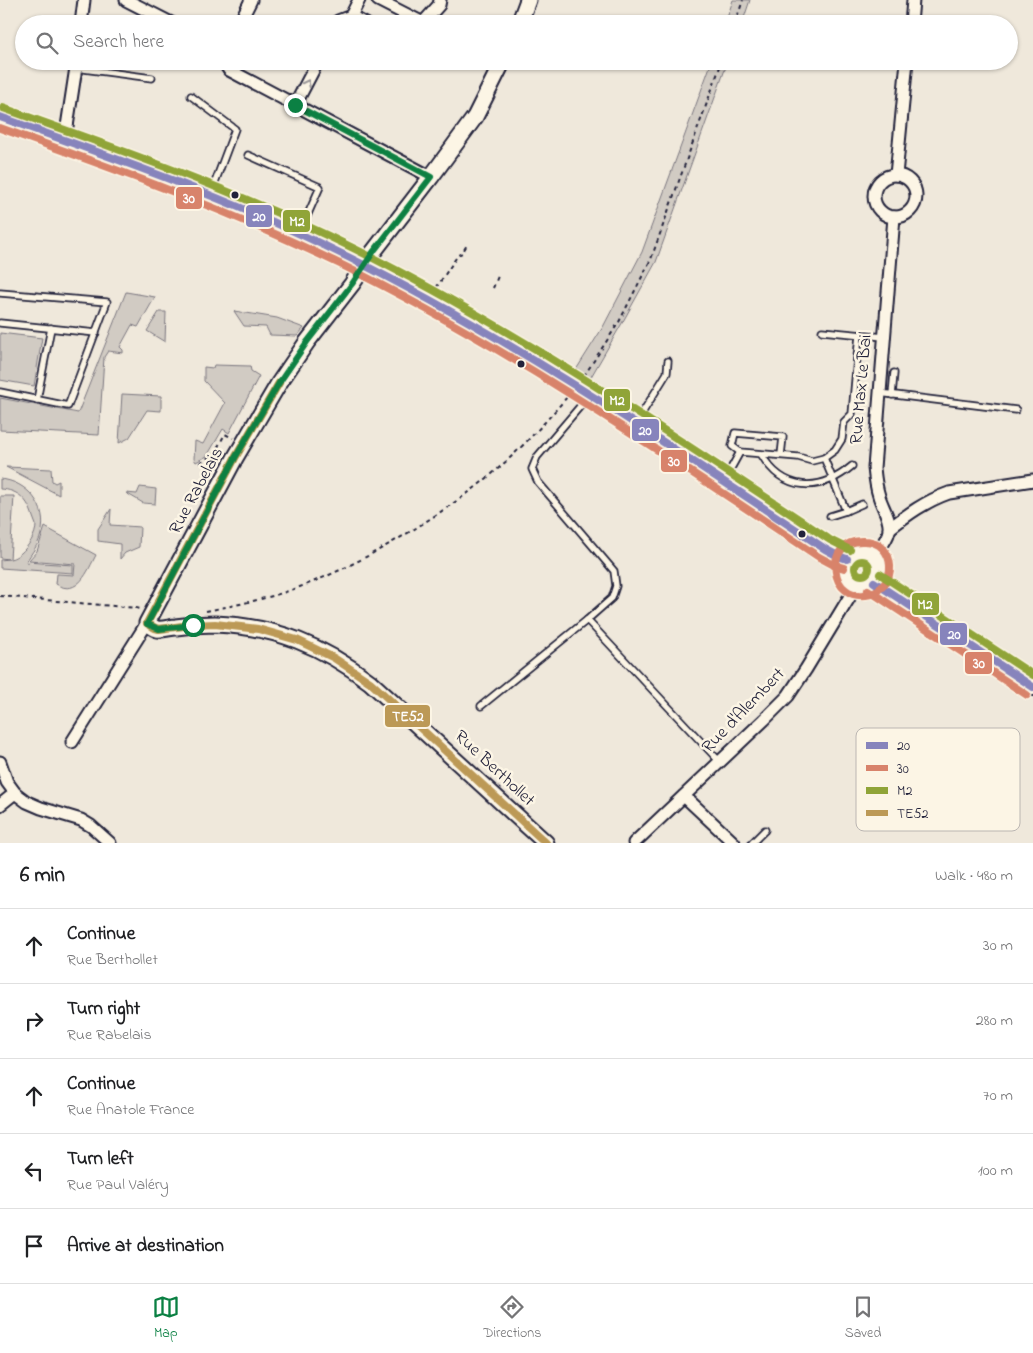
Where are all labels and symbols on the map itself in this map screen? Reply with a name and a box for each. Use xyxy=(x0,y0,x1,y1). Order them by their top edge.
one-way arrow xyxy=(301,79,311,88)
route end xyxy=(284,94,307,117)
line badge: 30 xyxy=(175,186,203,210)
text: 30 xyxy=(182,189,195,210)
unlabelled marker xyxy=(230,190,240,200)
line badge: 20 xyxy=(245,204,273,228)
text: 20 xyxy=(251,207,266,228)
line badge: M2 xyxy=(282,209,311,233)
text: M2 xyxy=(289,212,305,233)
street label: Rue Max Le Bail xyxy=(844,330,880,446)
unlabelled marker xyxy=(516,359,526,369)
line badge: M2 xyxy=(603,388,631,412)
text: M2 xyxy=(609,391,625,412)
line badge: 20 xyxy=(631,418,660,442)
text: 20 xyxy=(637,421,652,442)
street label: Rue Rabelais xyxy=(163,443,231,539)
line badge: 30 xyxy=(660,449,688,473)
text: 30 xyxy=(667,452,680,473)
unlabelled marker xyxy=(797,529,807,539)
line badge: M2 xyxy=(911,592,940,616)
text: M2 xyxy=(917,595,933,616)
route start xyxy=(182,614,205,637)
line badge: 20 xyxy=(939,622,968,646)
text: 20 xyxy=(946,625,961,646)
line badge: 30 xyxy=(964,651,993,675)
text: 30 xyxy=(972,654,985,675)
street label: Rue d'Alembert xyxy=(696,662,792,760)
line badge: TE52 xyxy=(384,704,431,728)
text: TE52 xyxy=(392,707,424,728)
street label: Rue Berthollet xyxy=(448,725,540,813)
legend xyxy=(856,728,1020,831)
text: 20 xyxy=(897,736,910,757)
text: 30 xyxy=(897,759,909,780)
text: M2 xyxy=(897,781,912,802)
text: TE52 xyxy=(897,804,929,825)

